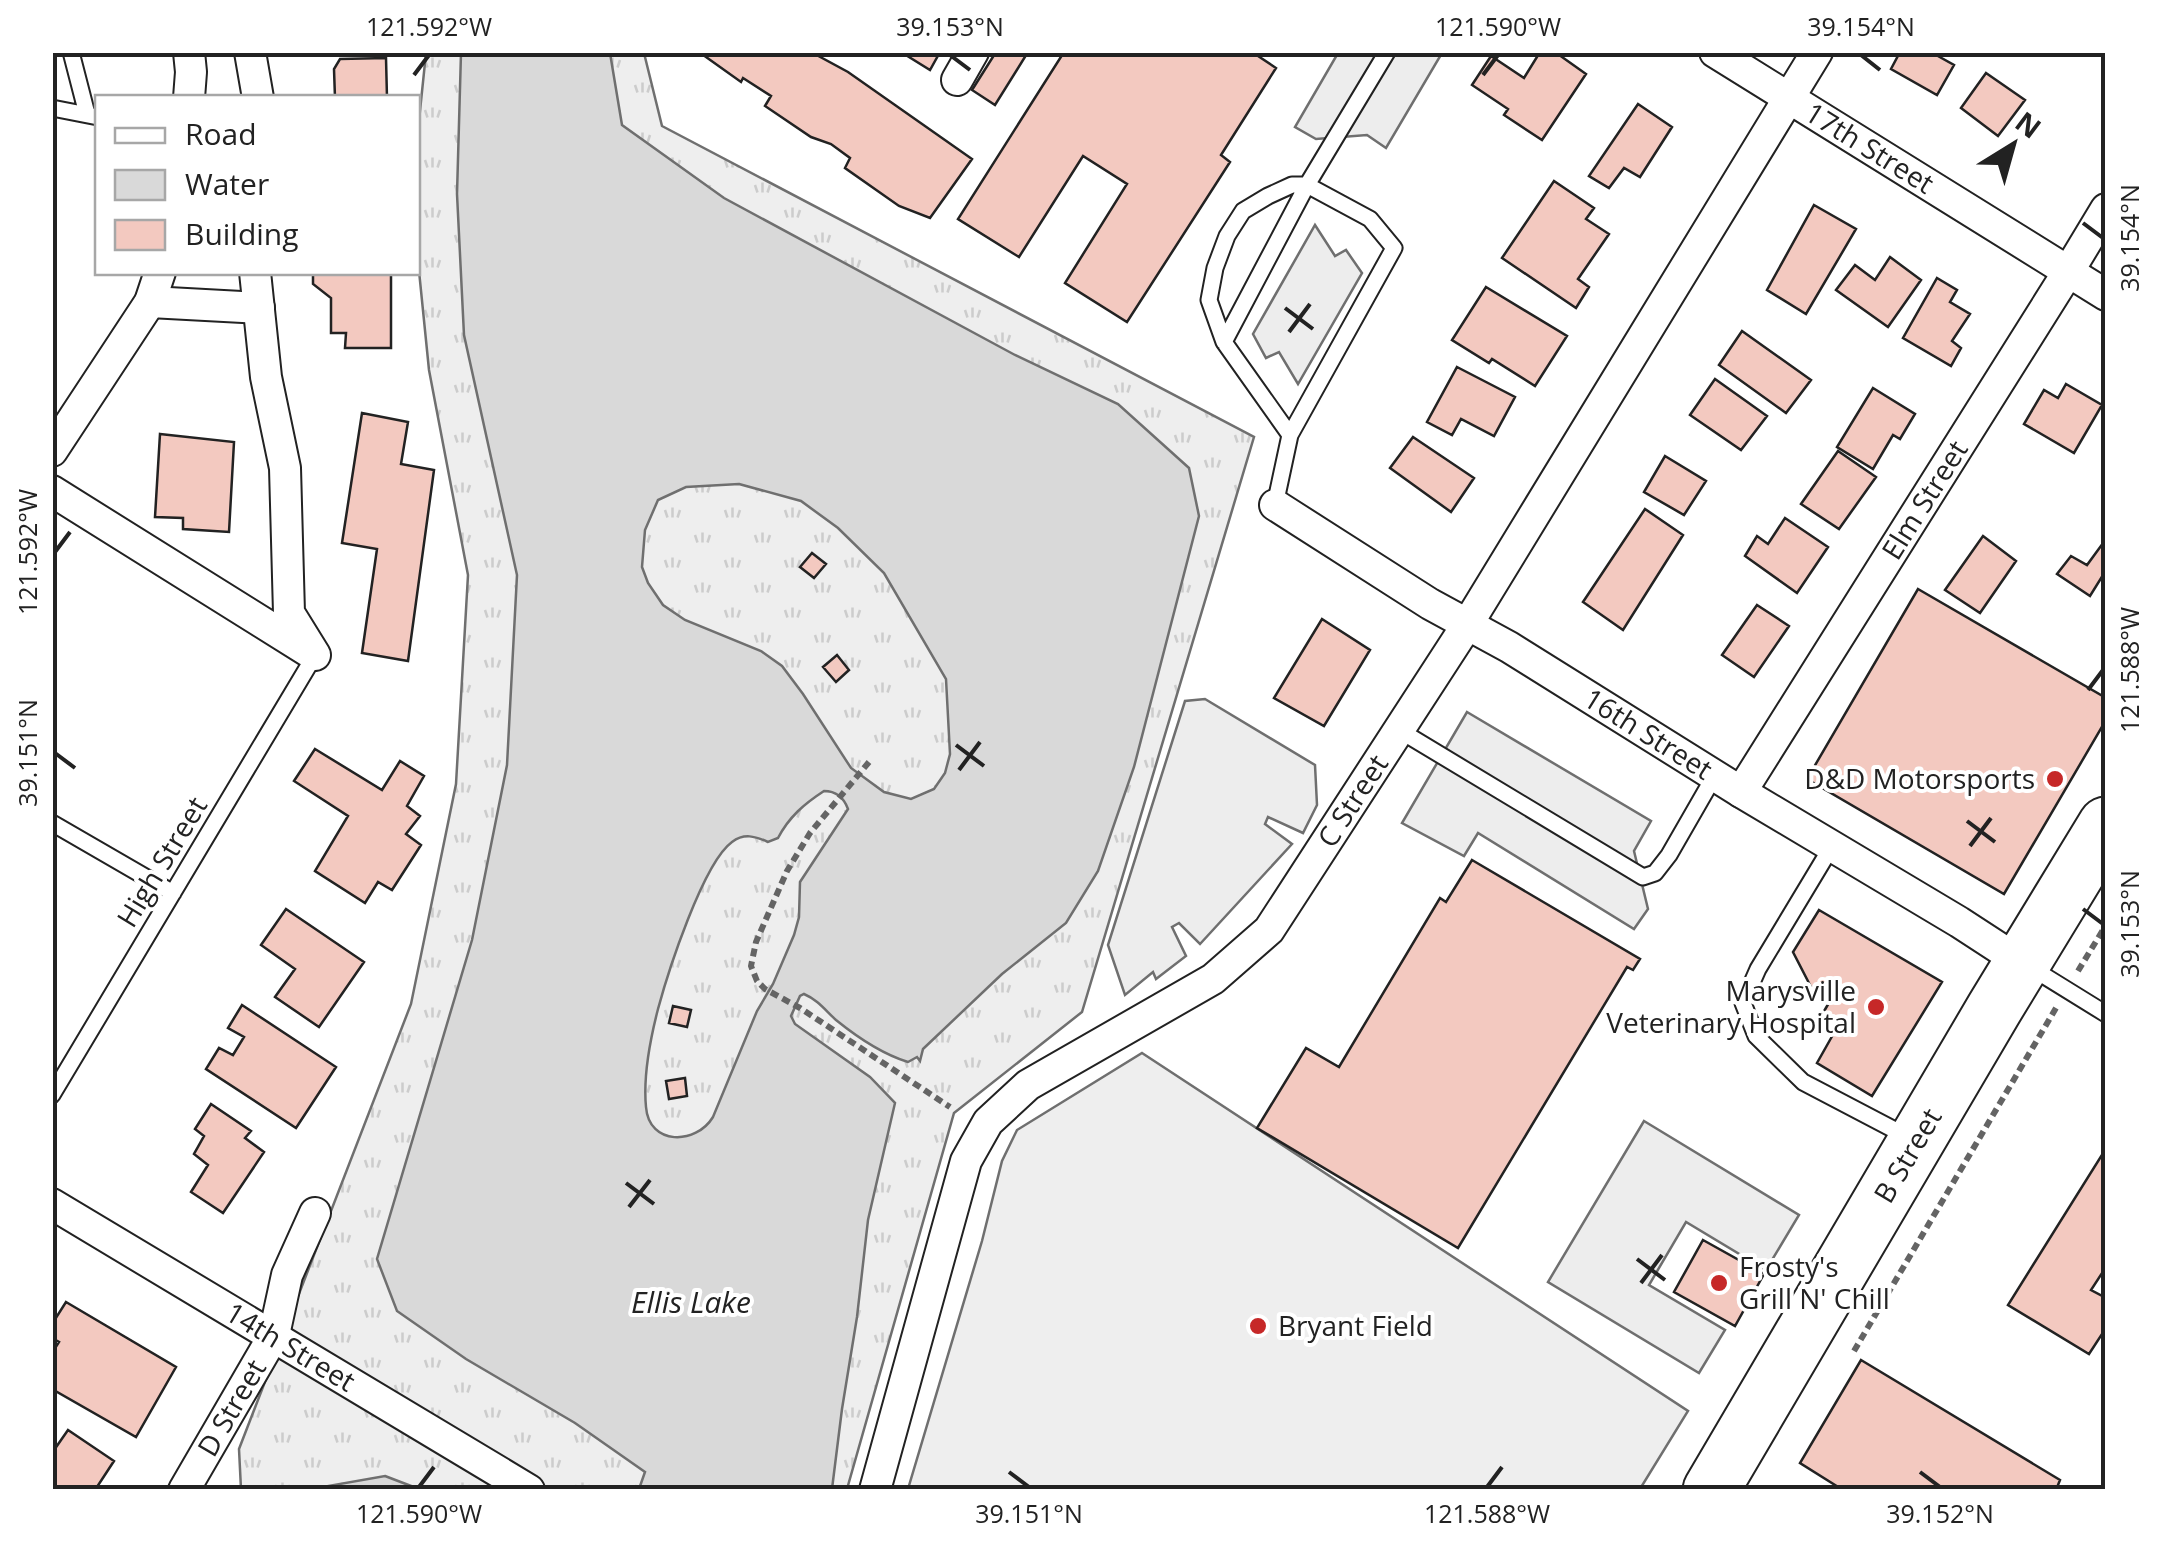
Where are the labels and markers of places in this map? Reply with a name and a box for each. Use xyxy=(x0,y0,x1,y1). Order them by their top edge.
place label: D&D Motorsports xyxy=(1804,759,2035,797)
marker: D&D Motorsports xyxy=(2044,768,2066,790)
place label: Marysville Veterinary Hospital xyxy=(1606,971,1856,1041)
marker: Marysville Veterinary Hospital xyxy=(1865,996,1887,1018)
place label: Frosty's Grill N' Chill xyxy=(1739,1247,1890,1317)
marker: Frosty's Grill N' Chill xyxy=(1708,1272,1730,1294)
place label: Bryant Field xyxy=(1278,1306,1433,1344)
marker: Bryant Field xyxy=(1247,1315,1269,1337)

